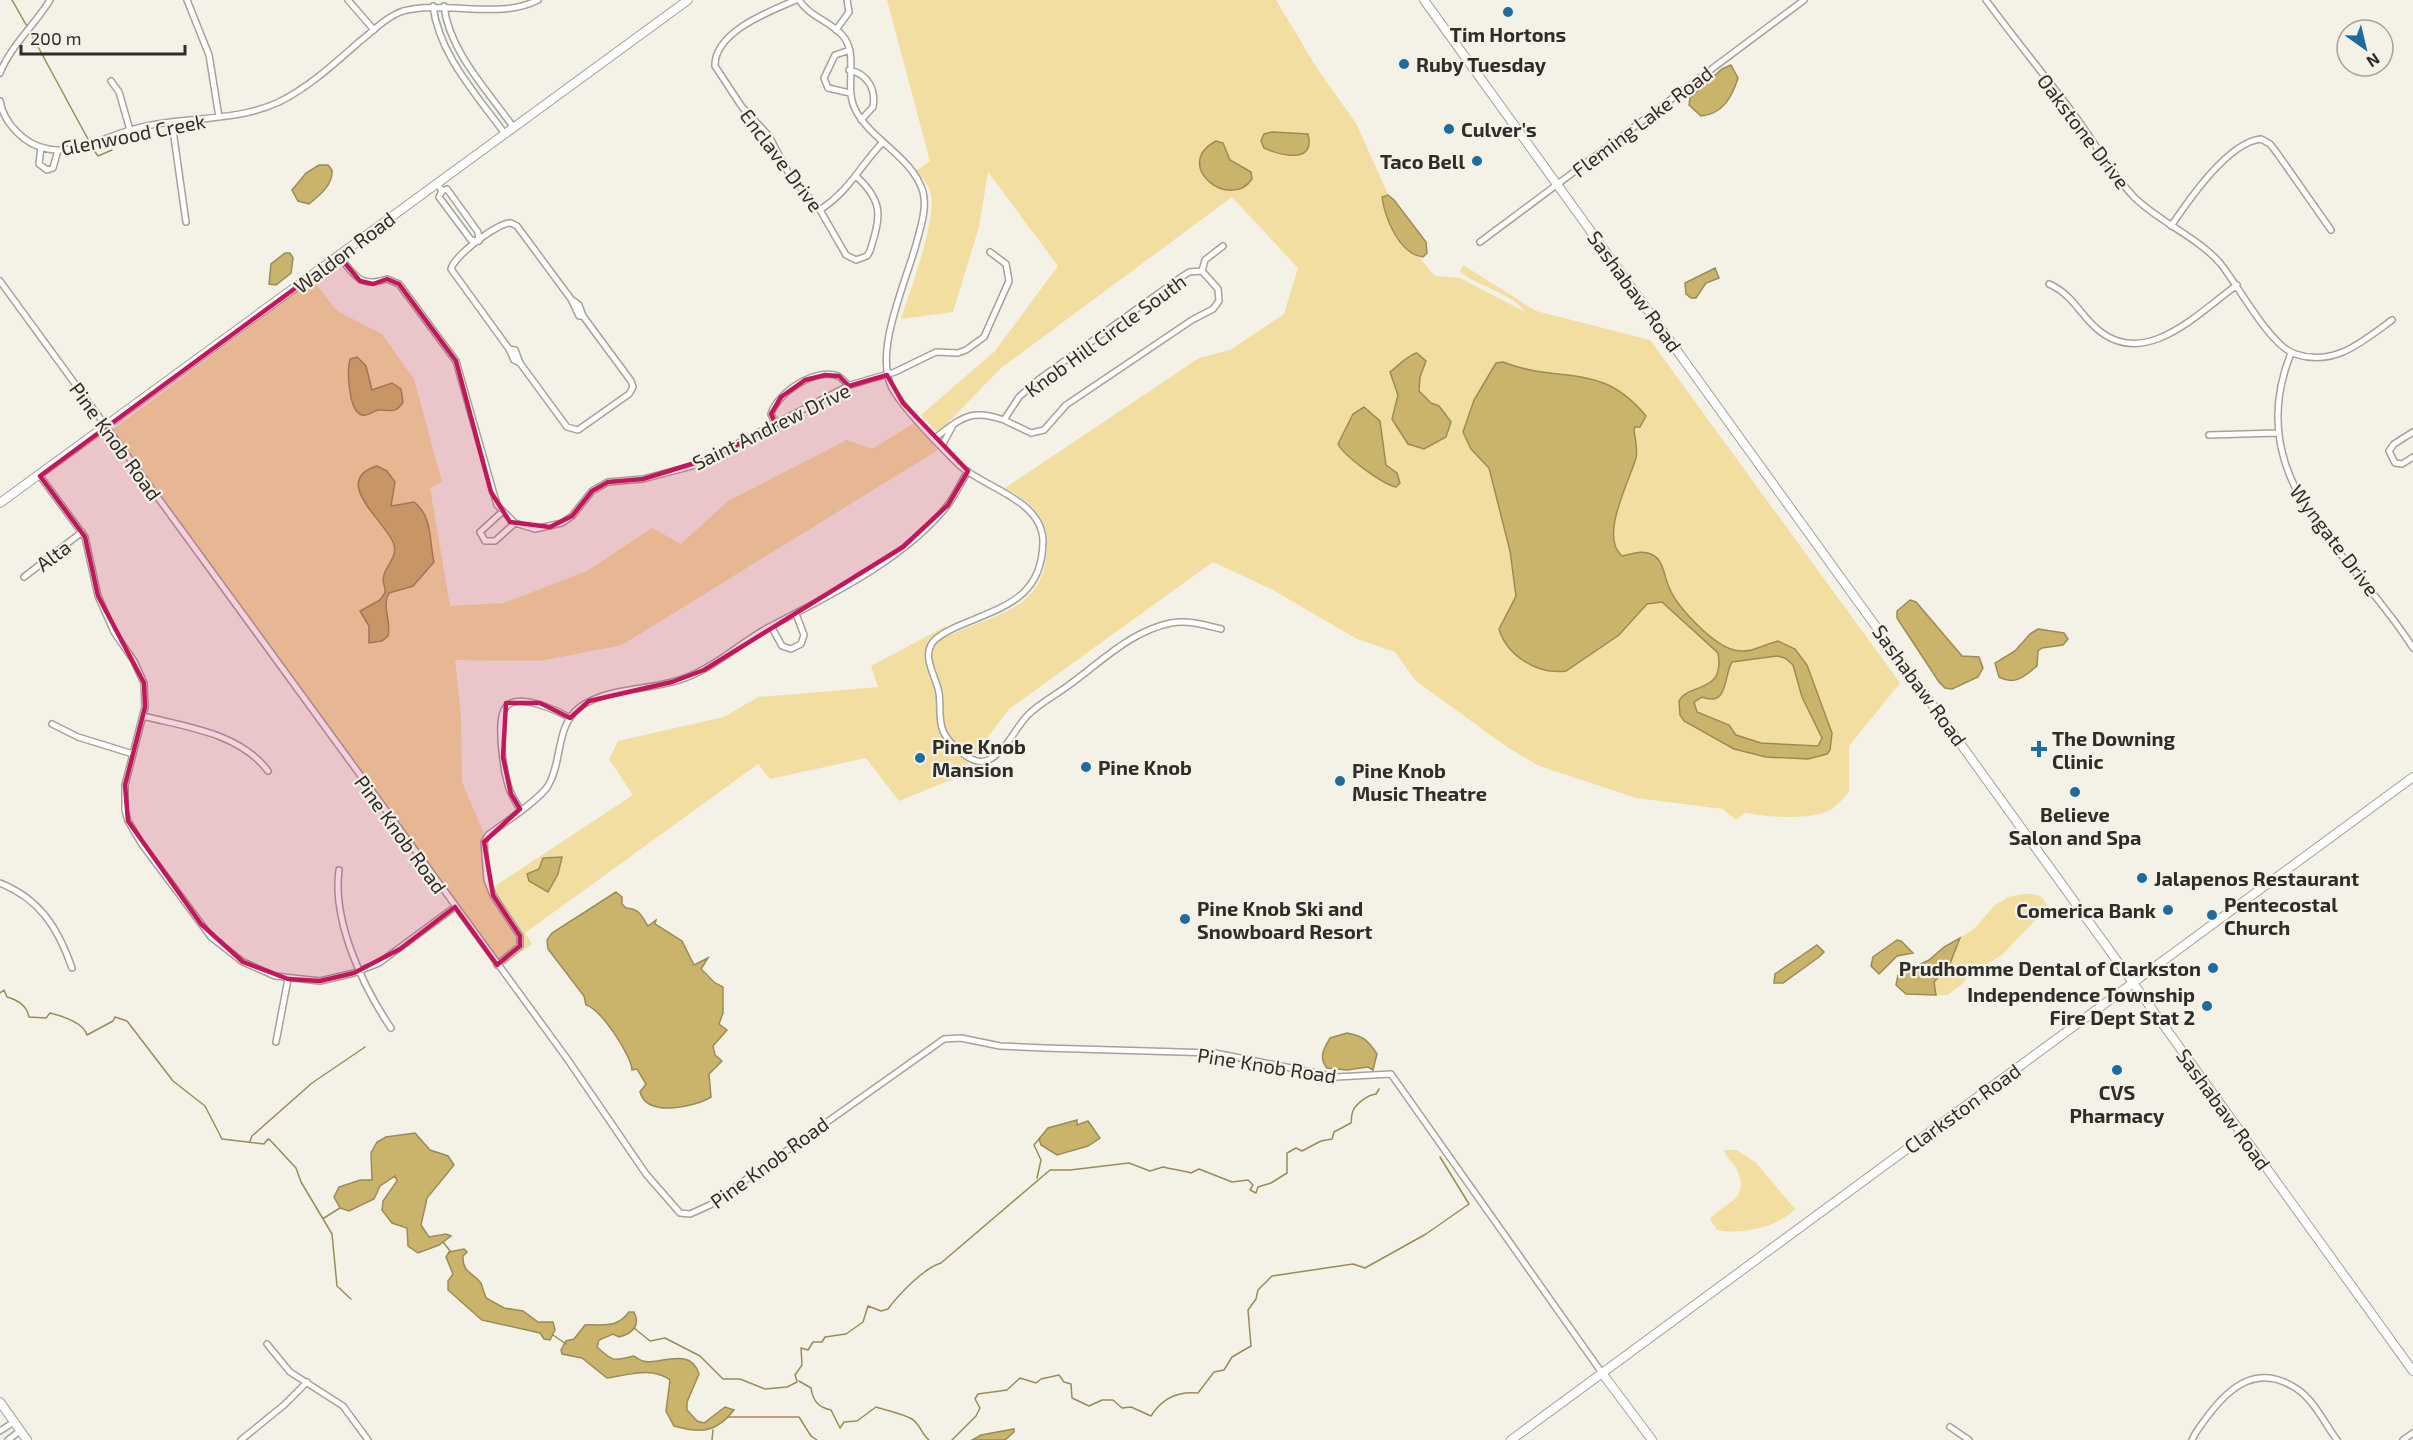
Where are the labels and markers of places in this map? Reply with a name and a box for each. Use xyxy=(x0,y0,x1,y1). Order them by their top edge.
marker: Tim Hortons xyxy=(1501,5,1515,19)
place label: Tim Hortons xyxy=(1450,22,1566,46)
place label: Ruby Tuesday xyxy=(1416,52,1547,77)
marker: Ruby Tuesday xyxy=(1397,57,1411,71)
place label: Culver's xyxy=(1461,117,1537,141)
marker: Culver's xyxy=(1442,122,1456,136)
place label: Taco Bell xyxy=(1380,149,1465,173)
marker: Taco Bell xyxy=(1470,154,1484,168)
place label: The Downing Clinic xyxy=(2052,726,2176,773)
place label: Pine Knob Mansion xyxy=(932,734,1026,781)
marker: The Downing Clinic xyxy=(2030,740,2048,758)
marker: Pine Knob Mansion xyxy=(913,751,927,765)
place label: Pine Knob xyxy=(1098,755,1192,779)
place label: Pine Knob Music Theatre xyxy=(1352,758,1487,805)
marker: Pine Knob xyxy=(1079,760,1093,774)
marker: Pine Knob Music Theatre xyxy=(1333,774,1347,788)
marker: Believe Salon and Spa xyxy=(2068,785,2082,799)
place label: Believe Salon and Spa xyxy=(2009,802,2141,849)
place label: Jalapenos Restaurant xyxy=(2154,866,2359,890)
marker: Jalapenos Restaurant xyxy=(2135,871,2149,885)
place label: Pentecostal Church xyxy=(2224,892,2338,939)
place label: Pine Knob Ski and Snowboard Resort xyxy=(1197,896,1373,943)
place label: Comerica Bank xyxy=(2016,898,2157,922)
marker: Comerica Bank xyxy=(2161,903,2175,917)
marker: Pentecostal Church xyxy=(2205,908,2219,922)
marker: Pine Knob Ski and Snowboard Resort xyxy=(1178,912,1192,926)
place label: Prudhomme Dental of Clarkston xyxy=(1899,956,2201,980)
marker: Prudhomme Dental of Clarkston xyxy=(2206,961,2220,975)
place label: Independence Township Fire Dept Stat 2 xyxy=(1967,982,2195,1029)
marker: Independence Township Fire Dept Stat 2 xyxy=(2200,999,2214,1013)
marker: CVS Pharmacy xyxy=(2110,1063,2124,1077)
place label: CVS Pharmacy xyxy=(2070,1080,2165,1128)

